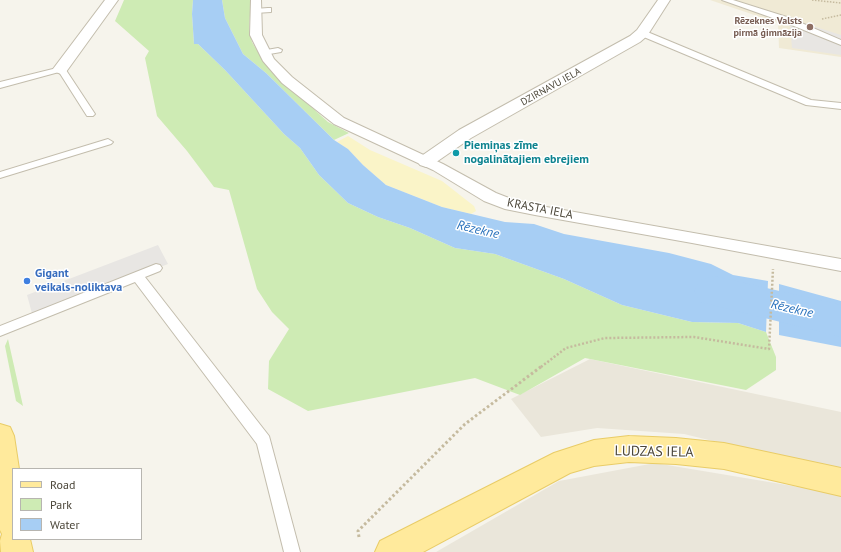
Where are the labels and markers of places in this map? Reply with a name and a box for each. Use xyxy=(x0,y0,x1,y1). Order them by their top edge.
place label: Rēzeknes Valsts pirmā ģimnāzija xyxy=(733,15,802,38)
marker: Rēzeknes Valsts pirmā ģimnāzija xyxy=(805,22,815,32)
place label: Piemiņas zīme nogalinātajiem ebrejiem xyxy=(464,139,589,167)
marker: Piemiņas zīme nogalinātajiem ebrejiem xyxy=(451,148,461,158)
place label: Gigant veikals-noliktava xyxy=(35,267,122,295)
marker: Gigant veikals-noliktava xyxy=(22,276,32,286)

